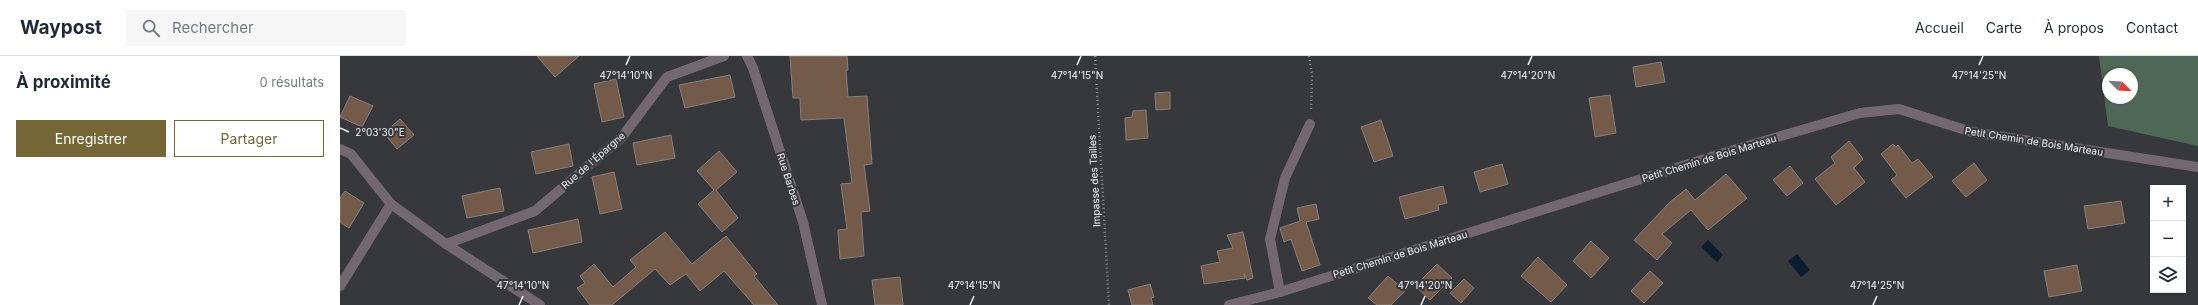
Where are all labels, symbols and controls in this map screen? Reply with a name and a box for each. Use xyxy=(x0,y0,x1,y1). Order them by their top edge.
search box xyxy=(126,10,406,46)
text: Waypost xyxy=(20,16,102,39)
icon: search xyxy=(140,17,162,39)
text: Rechercher xyxy=(172,18,254,37)
text: Accueil xyxy=(1915,19,1964,36)
text: Carte xyxy=(1986,19,2022,36)
text: À propos xyxy=(2044,19,2104,36)
text: Contact xyxy=(2126,19,2178,36)
north arrow xyxy=(2102,68,2138,104)
text: 47°14'10"N xyxy=(600,69,652,81)
text: 47°14'15"N xyxy=(1051,69,1103,81)
text: 47°14'20"N xyxy=(1501,69,1555,81)
text: 47°14'25"N xyxy=(1952,69,2006,81)
text: À proximité xyxy=(16,72,111,92)
text: 0 résultats xyxy=(259,74,324,90)
button: Enregistrer xyxy=(16,120,166,157)
button: Partager xyxy=(174,120,324,157)
street label: Petit Chemin de Bois Marteau xyxy=(1964,124,2104,158)
text: 2°03'30"E xyxy=(355,126,405,138)
street label: Rue de l'Épargne xyxy=(558,128,627,191)
street label: Petit Chemin de Bois Marteau xyxy=(1640,132,1778,184)
street label: Impasse des Tailles xyxy=(1086,135,1102,227)
street label: Rue Barbes xyxy=(775,151,803,207)
map controls xyxy=(2150,185,2186,293)
button: + xyxy=(2150,185,2186,221)
button: − xyxy=(2150,221,2186,257)
street label: Petit Chemin de Bois Marteau xyxy=(1331,228,1469,280)
button: layers xyxy=(2150,257,2186,293)
text: 47°14'10"N xyxy=(497,279,549,291)
text: 47°14'15"N xyxy=(948,279,1000,291)
text: 47°14'20"N xyxy=(1398,279,1452,291)
text: 47°14'25"N xyxy=(1850,279,1904,291)

